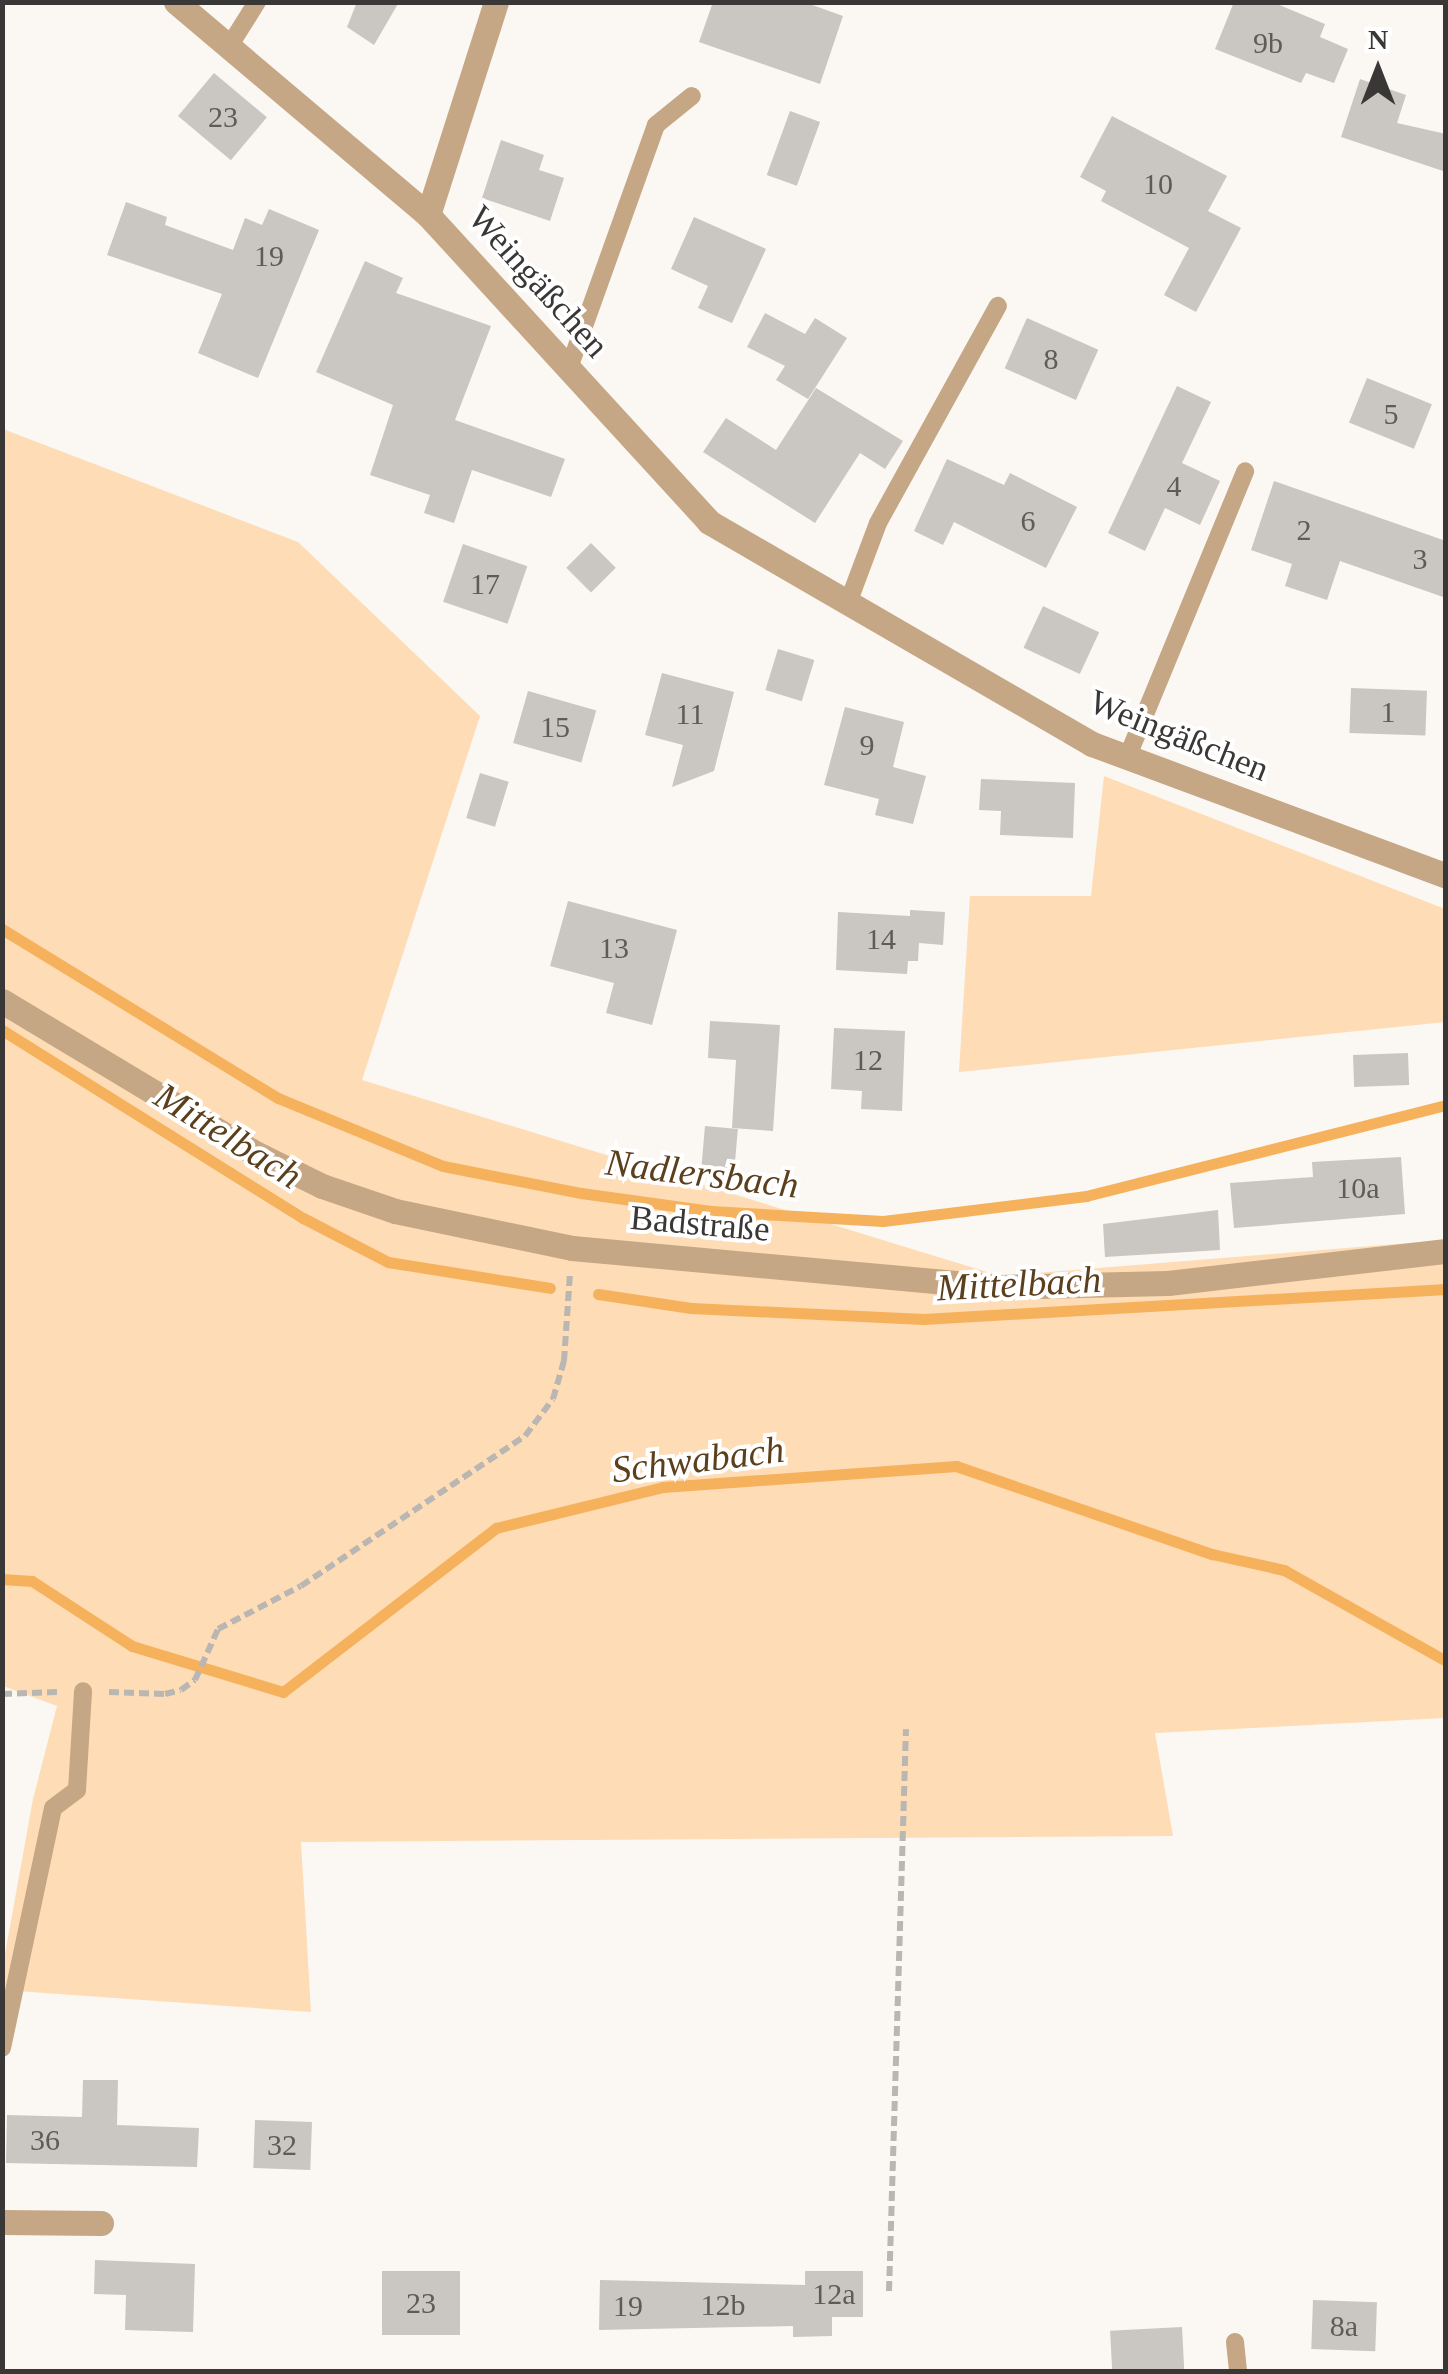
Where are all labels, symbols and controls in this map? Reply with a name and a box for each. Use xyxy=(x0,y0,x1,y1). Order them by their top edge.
north arrow xyxy=(1328,20,1428,120)
text: N xyxy=(1368,24,1388,55)
house number: 9b xyxy=(1253,25,1283,61)
house number: 23 xyxy=(208,99,238,135)
house number: 10 xyxy=(1143,166,1173,202)
street label: Weingäßchen xyxy=(459,198,617,366)
house number: 19 xyxy=(254,238,284,274)
house number: 8 xyxy=(1044,341,1058,377)
house number: 5 xyxy=(1384,396,1398,432)
house number: 4 xyxy=(1166,468,1182,504)
house number: 6 xyxy=(1020,503,1036,539)
house number: 2 xyxy=(1296,512,1312,548)
house number: 3 xyxy=(1412,541,1428,577)
house number: 17 xyxy=(470,566,500,602)
street label: Weingäßchen xyxy=(1083,681,1275,791)
house number: 1 xyxy=(1380,694,1396,730)
house number: 11 xyxy=(676,696,704,732)
house number: 15 xyxy=(540,709,570,745)
house number: 9 xyxy=(860,727,874,763)
house number: 14 xyxy=(866,921,896,957)
house number: 13 xyxy=(599,930,629,966)
house number: 12 xyxy=(853,1042,883,1078)
water label: Mittelbach xyxy=(146,1073,310,1199)
water label: Nadlersbach xyxy=(603,1140,801,1208)
house number: 10a xyxy=(1336,1170,1380,1206)
street label: Badstraße xyxy=(628,1197,772,1251)
water label: Mittelbach xyxy=(936,1257,1102,1311)
water label: Schwabach xyxy=(609,1427,787,1493)
house number: 36 xyxy=(30,2122,60,2158)
house number: 32 xyxy=(267,2127,297,2163)
house number: 12a xyxy=(812,2276,856,2312)
house number: 23 xyxy=(406,2285,436,2321)
house number: 12b xyxy=(700,2287,746,2323)
house number: 19 xyxy=(613,2288,643,2324)
house number: 8a xyxy=(1330,2308,1358,2344)

